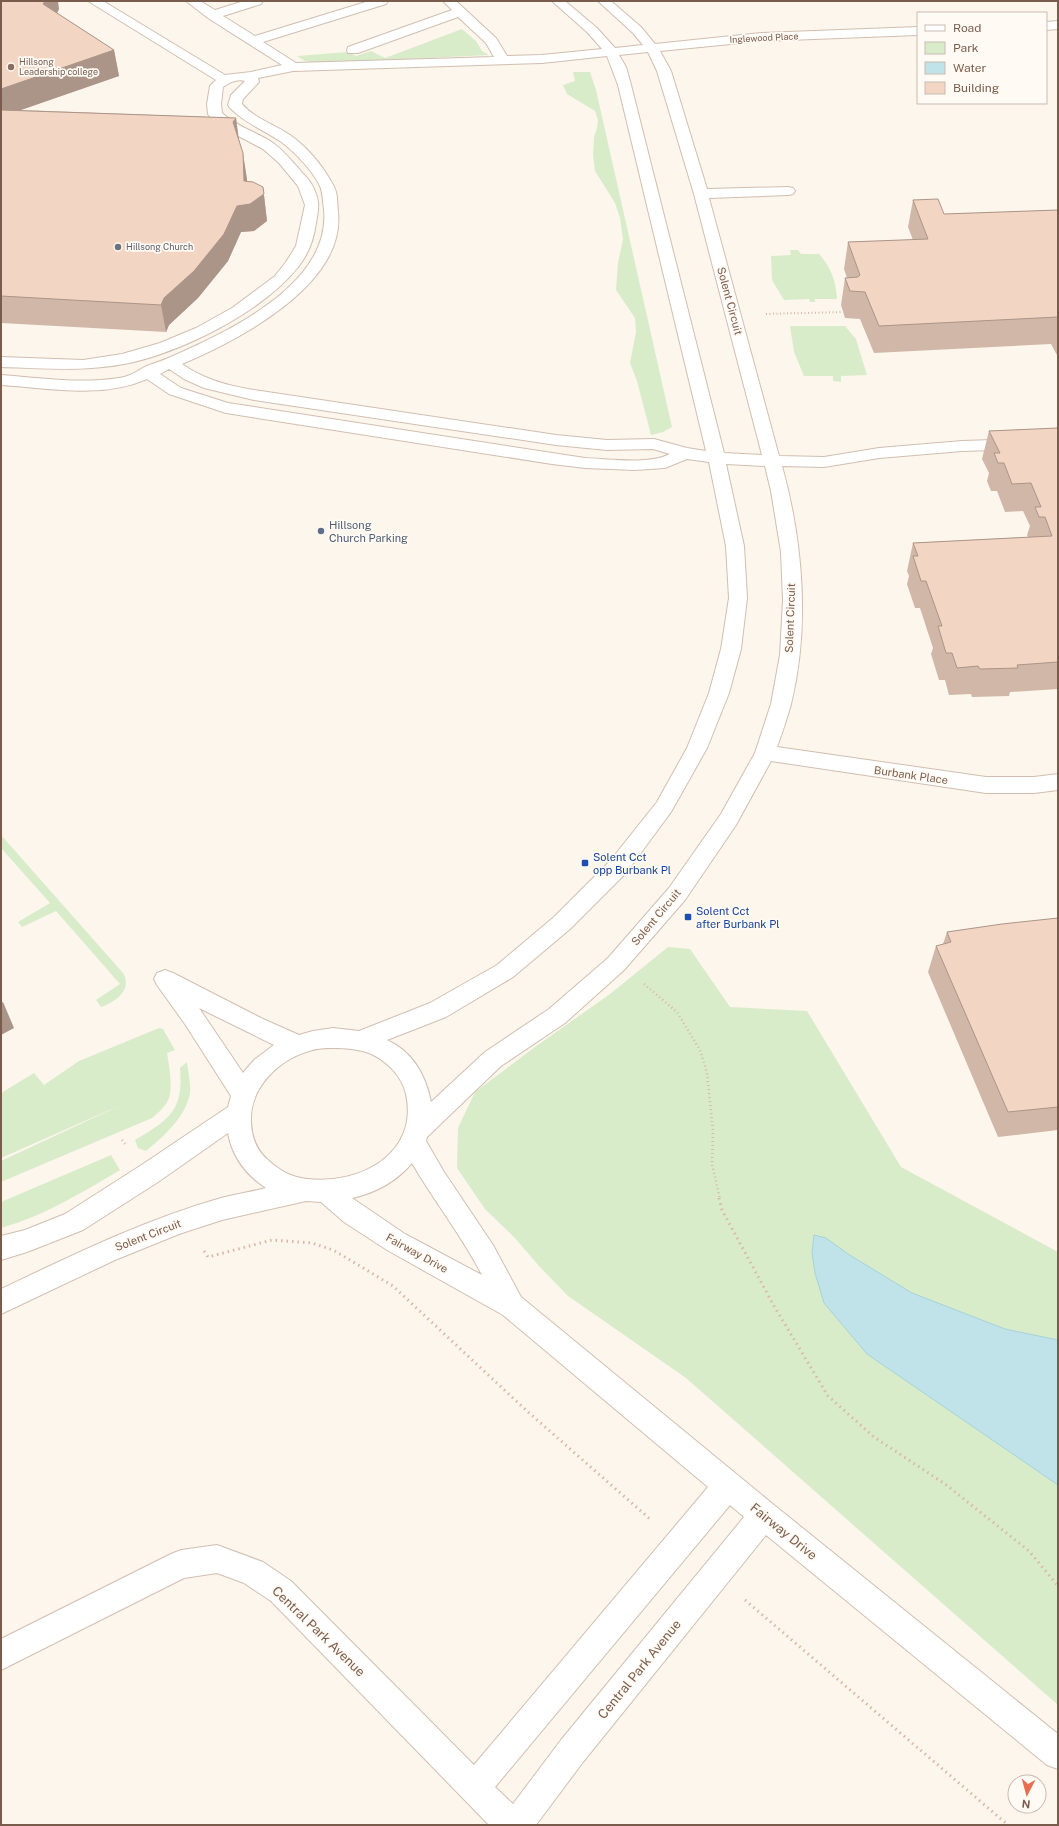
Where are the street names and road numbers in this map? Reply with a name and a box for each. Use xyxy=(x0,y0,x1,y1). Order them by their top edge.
street label: Inglewood Place xyxy=(729,30,799,45)
street label: Solent Circuit xyxy=(715,266,745,336)
street label: Solent Circuit xyxy=(783,583,797,653)
street label: Burbank Place xyxy=(873,764,949,786)
street label: Solent Circuit xyxy=(629,886,683,948)
street label: Solent Circuit xyxy=(113,1217,183,1253)
street label: Fairway Drive xyxy=(384,1231,450,1275)
street label: Fairway Drive xyxy=(747,1500,820,1563)
street label: Central Park Avenue xyxy=(269,1583,368,1680)
street label: Central Park Avenue xyxy=(595,1617,684,1722)

